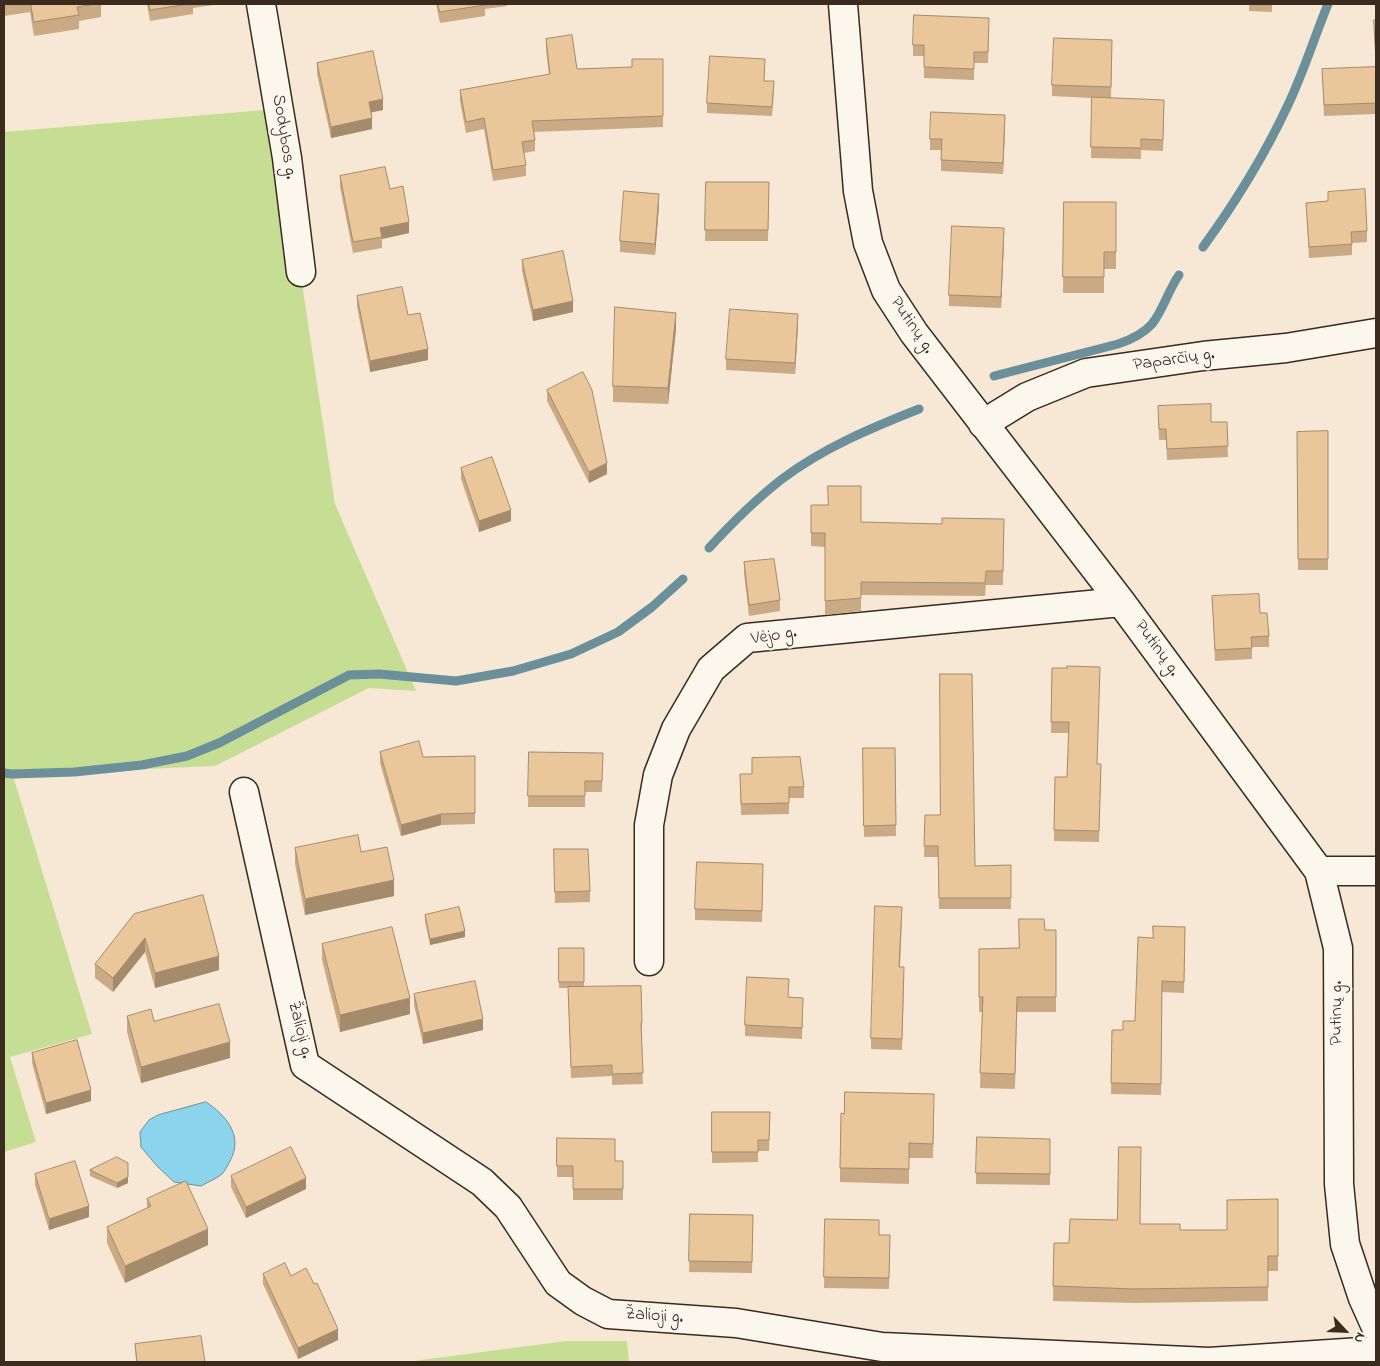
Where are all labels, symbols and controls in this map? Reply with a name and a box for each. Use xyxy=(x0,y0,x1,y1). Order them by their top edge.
street label: Sodybos g. xyxy=(266,93,300,181)
street label: Putinų g. xyxy=(884,293,938,359)
street label: Paparčių g. xyxy=(1132,345,1216,377)
street label: Putinų g. xyxy=(1128,617,1184,681)
street label: Vėjo g. xyxy=(750,623,798,651)
street label: Putinų g. xyxy=(1327,981,1349,1045)
street label: Žalioji g. xyxy=(281,999,317,1061)
street label: Žalioji g. xyxy=(624,1304,684,1330)
north arrow xyxy=(1320,1306,1370,1356)
text: N xyxy=(1348,1329,1371,1346)

